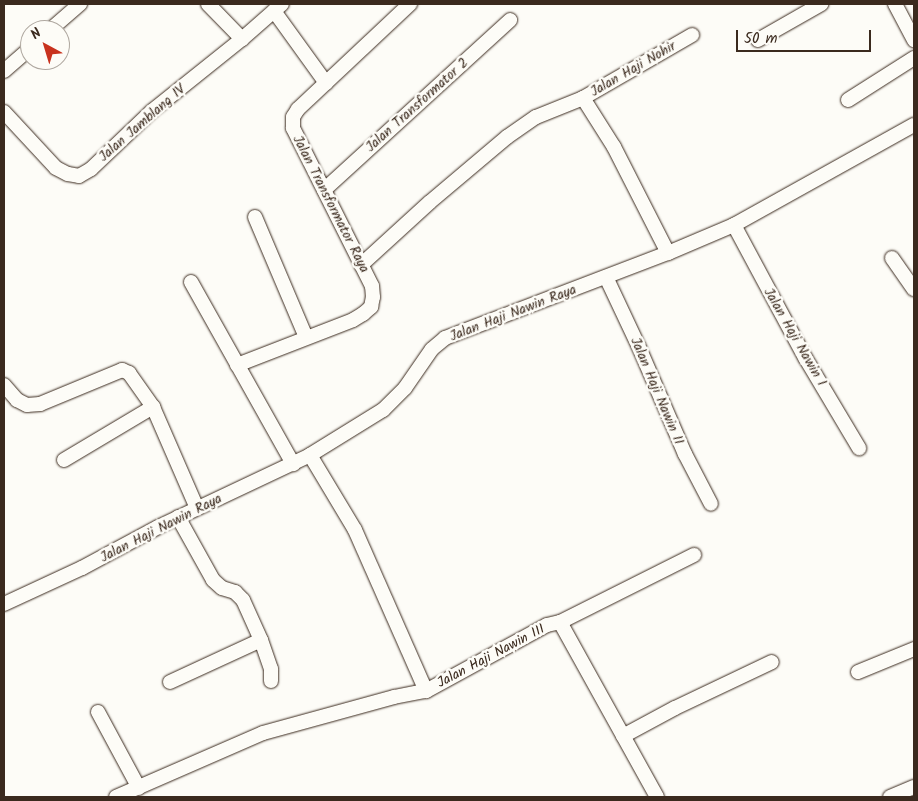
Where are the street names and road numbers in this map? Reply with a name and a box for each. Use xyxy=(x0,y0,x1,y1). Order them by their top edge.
street label: Jalan Haji Nohir xyxy=(587,38,679,100)
street label: Jalan Transformator 2 xyxy=(362,54,472,156)
street label: Jalan Jamblang IV xyxy=(95,81,189,165)
street label: Jalan Transformator Raya xyxy=(289,132,373,276)
street label: Jalan Haji Nawin Raya xyxy=(447,281,579,345)
street label: Jalan Haji Nawin I xyxy=(760,285,830,389)
street label: Jalan Haji Nawin II xyxy=(627,335,687,447)
street label: Jalan Haji Nawin Raya xyxy=(97,490,225,566)
street label: Jalan Haji Nawin III xyxy=(434,621,548,691)

